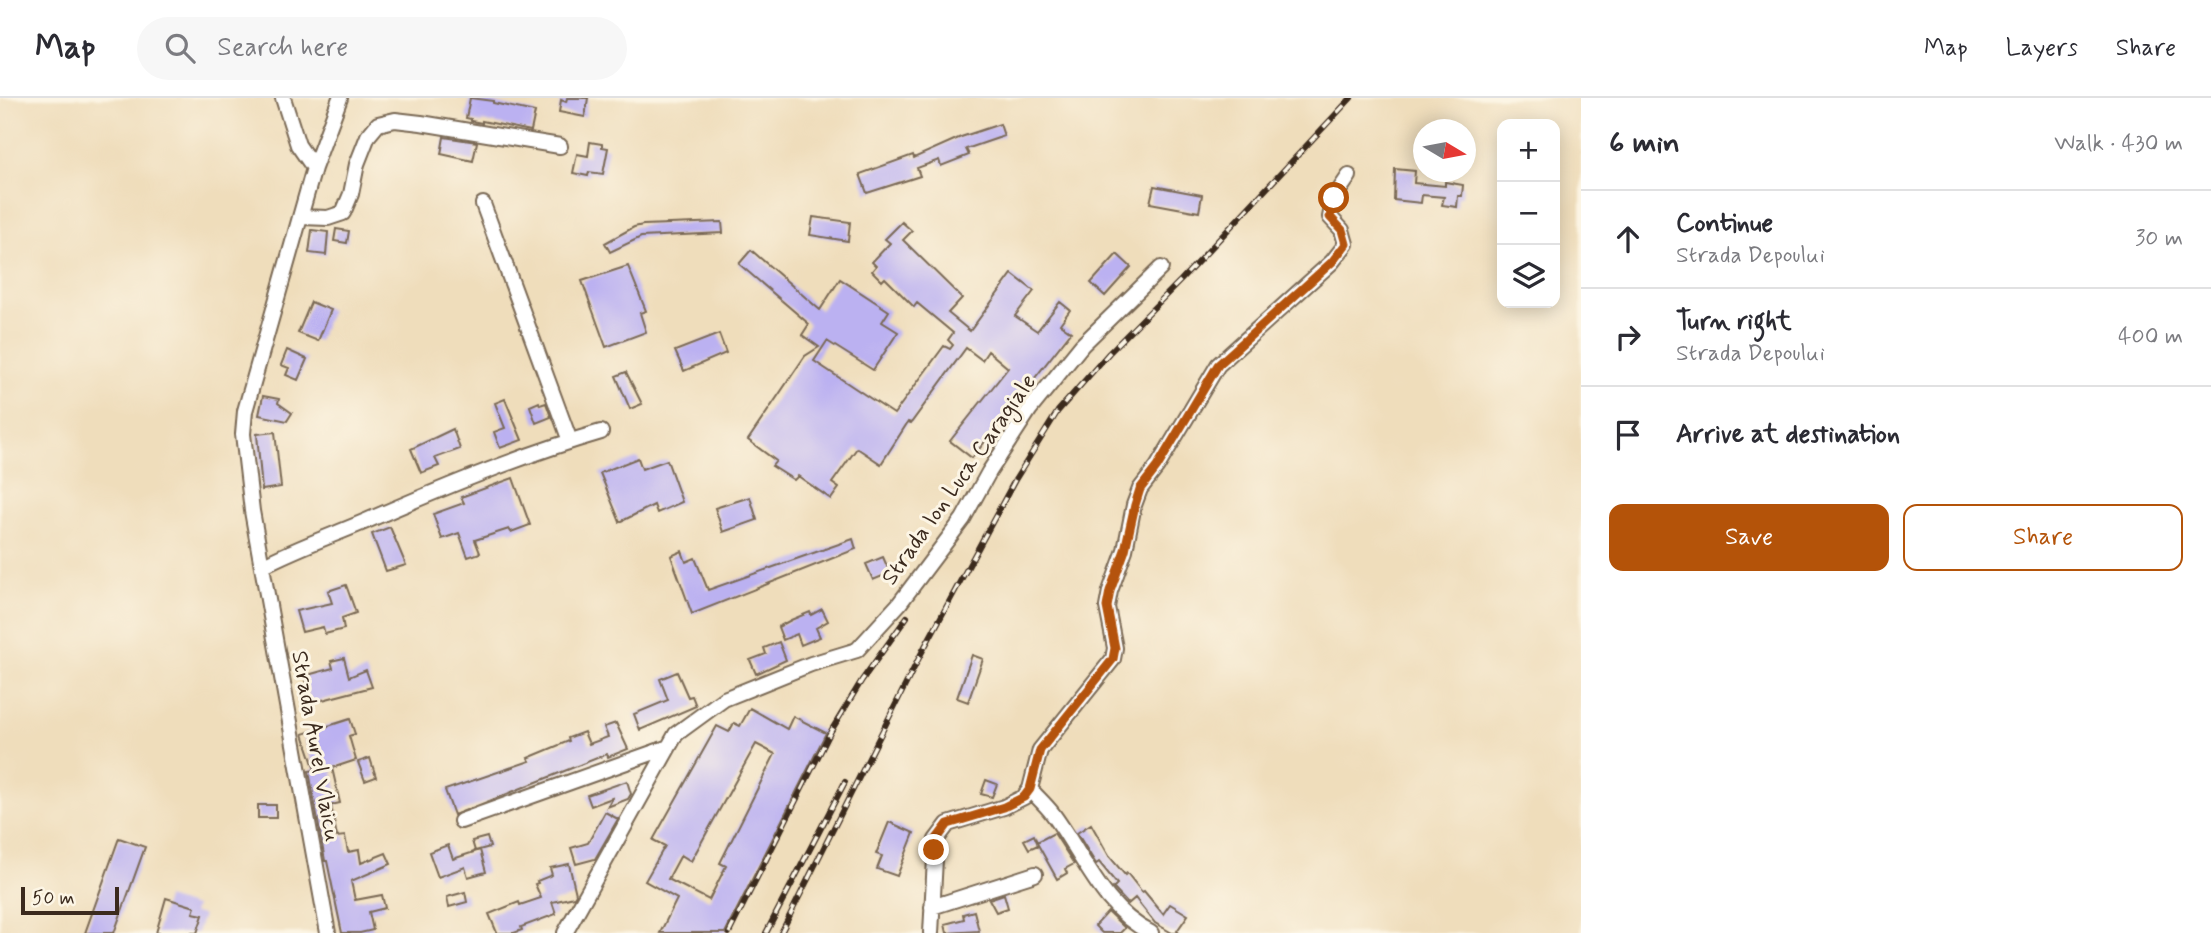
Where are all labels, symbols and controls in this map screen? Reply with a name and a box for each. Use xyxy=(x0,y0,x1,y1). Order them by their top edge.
search box xyxy=(137,17,627,80)
text: Map xyxy=(35,26,95,70)
icon: search xyxy=(161,29,199,67)
text: Search here xyxy=(217,31,348,65)
text: Map xyxy=(1924,33,1968,64)
text: Layers xyxy=(2006,33,2078,64)
text: Share xyxy=(2116,33,2176,64)
north arrow xyxy=(1413,119,1476,182)
map controls xyxy=(1497,119,1560,308)
button: + xyxy=(1497,119,1560,182)
text: 6 min xyxy=(1609,124,1680,163)
text: Walk · 430 m xyxy=(2054,129,2183,159)
route start xyxy=(1318,182,1349,213)
button: − xyxy=(1497,182,1560,245)
text: Continue xyxy=(1676,207,1773,241)
icon: ahead xyxy=(1609,220,1647,258)
text: 30 m xyxy=(2135,224,2183,254)
text: Strada Depoului xyxy=(1676,241,1825,271)
button: layers xyxy=(1497,245,1560,308)
text: Turn right xyxy=(1676,305,1792,339)
icon: right xyxy=(1609,318,1647,356)
text: 400 m xyxy=(2118,322,2183,352)
text: Strada Depoului xyxy=(1676,339,1825,369)
street label: Strada Ion Luca Caragiale xyxy=(875,369,1046,593)
icon: arrive xyxy=(1609,416,1647,454)
text: Arrive at destination xyxy=(1676,418,1900,452)
button: Save xyxy=(1609,504,1889,571)
button: Share xyxy=(1903,504,2183,571)
street label: Strada Aurel Vlaicu xyxy=(283,649,347,844)
route end xyxy=(918,834,949,865)
scale bar xyxy=(21,884,119,916)
text: 50 m xyxy=(32,886,75,911)

